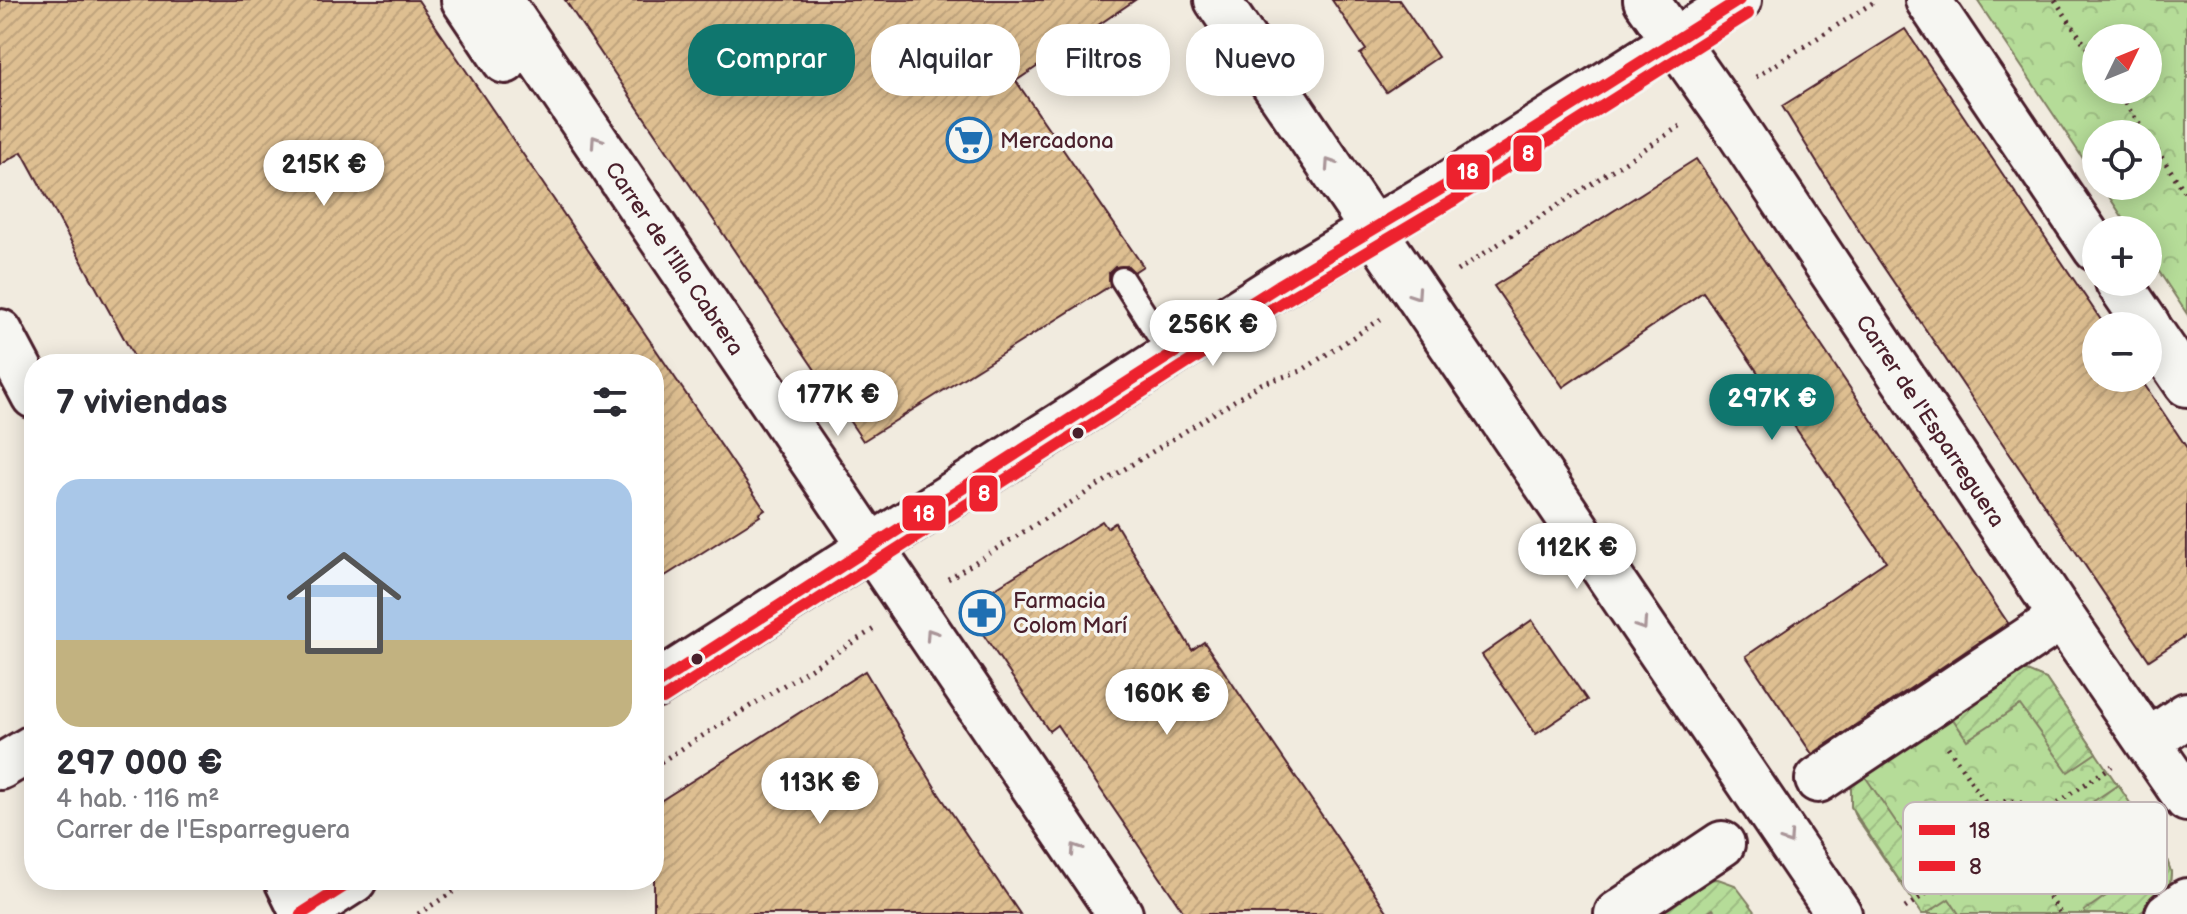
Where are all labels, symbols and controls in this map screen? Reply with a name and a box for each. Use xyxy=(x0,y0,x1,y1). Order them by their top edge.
chip: Comprar xyxy=(688,24,855,96)
chip: Alquilar xyxy=(871,24,1020,96)
chip: Filtros xyxy=(1036,24,1170,96)
chip: Nuevo xyxy=(1186,24,1324,96)
north arrow xyxy=(2082,24,2162,104)
map controls xyxy=(2082,24,2162,392)
supermarket icon: Mercadona xyxy=(945,116,993,164)
button: locate xyxy=(2082,120,2162,200)
place label: Mercadona xyxy=(1000,128,1114,155)
line badge: 8 xyxy=(1512,134,1543,173)
one-way arrow xyxy=(591,135,606,149)
pin: 215K € xyxy=(259,140,389,208)
text: 8 xyxy=(1521,141,1535,168)
text: 215K € xyxy=(281,150,367,181)
line badge: 18 xyxy=(1445,153,1491,191)
street label: Carrer de l'Illa Cabrera xyxy=(599,157,749,361)
one-way arrow xyxy=(1325,159,1340,173)
text: 18 xyxy=(1457,159,1479,186)
button: + xyxy=(2082,216,2162,296)
one-way arrow xyxy=(1406,286,1421,300)
pin: 256K € xyxy=(1148,300,1278,368)
text: 256K € xyxy=(1168,310,1258,341)
street label: Carrer de l'Esparreguera xyxy=(1849,310,2010,532)
button: − xyxy=(2082,312,2162,392)
pin: 177K € xyxy=(773,370,903,438)
pin: 297K € xyxy=(1707,374,1837,442)
icon: filters xyxy=(588,380,632,424)
text: 177K € xyxy=(796,380,880,411)
text: 7 viviendas xyxy=(56,382,228,423)
text: 297K € xyxy=(1727,384,1817,415)
unlabelled marker xyxy=(1070,425,1086,441)
line badge: 8 xyxy=(968,474,999,513)
text: 8 xyxy=(977,481,991,508)
line badge: 18 xyxy=(901,494,947,532)
text: 18 xyxy=(913,501,935,528)
pin: 112K € xyxy=(1512,523,1642,591)
icon: home xyxy=(272,531,416,675)
text: 112K € xyxy=(1536,533,1618,564)
place label: Farmacia Colom Marí xyxy=(1013,588,1128,640)
pharmacy icon: Farmacia Colom Marí xyxy=(958,589,1006,637)
one-way arrow xyxy=(1632,616,1647,630)
one-way arrow xyxy=(925,628,940,642)
unlabelled marker xyxy=(689,651,705,667)
pin: 160K € xyxy=(1102,669,1232,737)
text: 160K € xyxy=(1123,679,1211,710)
text: 297 000 € xyxy=(56,743,223,784)
pin: 113K € xyxy=(755,758,885,826)
text: 113K € xyxy=(779,768,861,799)
text: 4 hab. · 116 m² xyxy=(56,784,220,815)
legend xyxy=(1903,802,2167,894)
text: Carrer de l'Esparreguera xyxy=(56,815,350,846)
text: 18 xyxy=(1969,818,1990,845)
one-way arrow xyxy=(1778,831,1793,845)
one-way arrow xyxy=(1071,844,1086,858)
text: 8 xyxy=(1969,854,1982,881)

